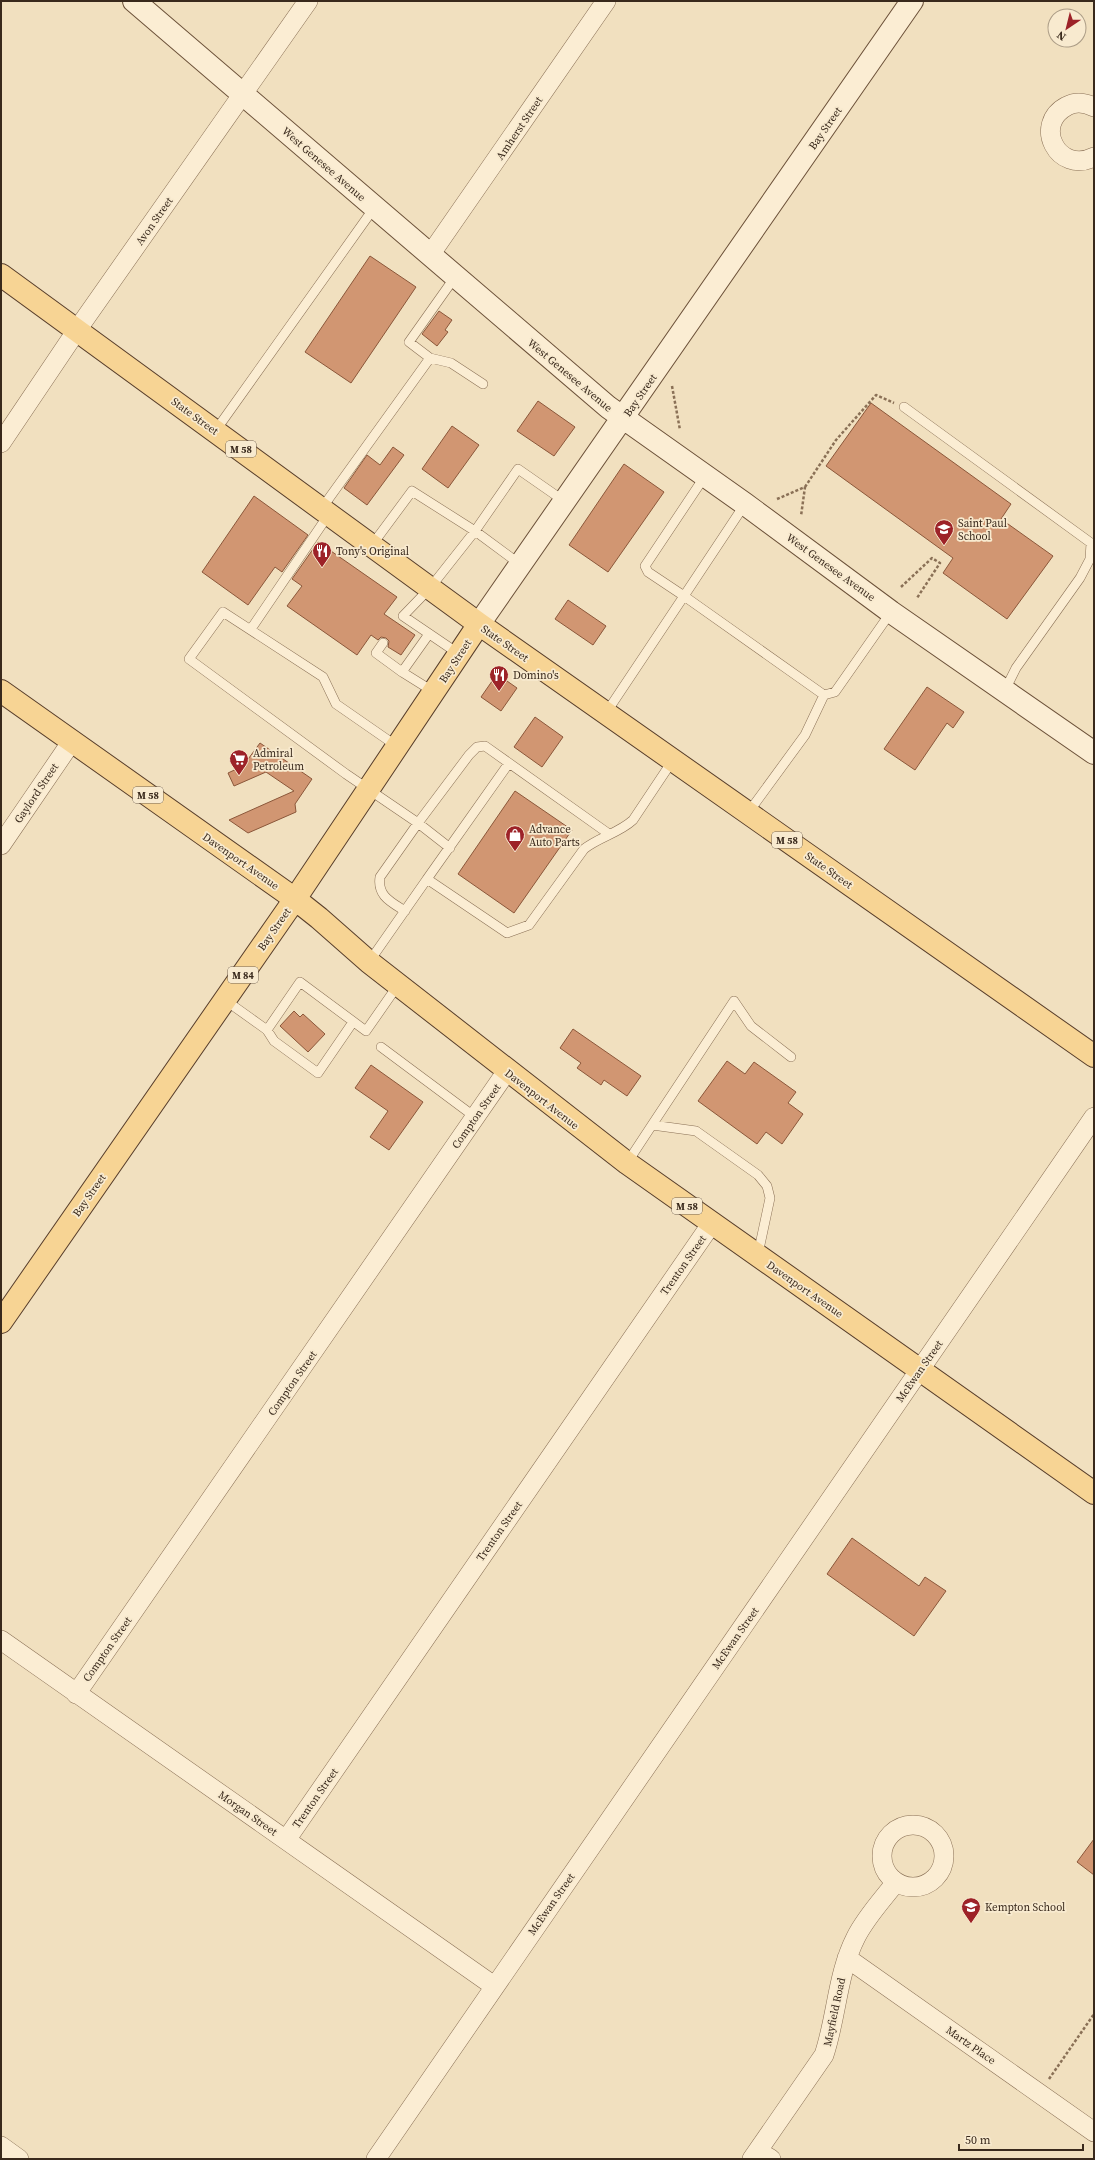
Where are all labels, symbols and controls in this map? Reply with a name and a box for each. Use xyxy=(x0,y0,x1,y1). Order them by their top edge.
north arrow xyxy=(1047,8,1087,48)
text: N xyxy=(1054,27,1069,44)
street label: Amherst Street xyxy=(493,93,546,163)
street label: Bay Street xyxy=(805,104,846,153)
street label: West Genesee Avenue xyxy=(279,124,369,205)
street label: Avon Street xyxy=(132,194,177,248)
street label: West Genesee Avenue xyxy=(524,335,616,416)
street label: Bay Street xyxy=(620,371,661,420)
street label: State Street xyxy=(168,394,222,439)
road number: M 58 xyxy=(226,441,256,457)
place label: Saint Paul School xyxy=(958,516,1007,544)
school or university icon: Saint Paul School xyxy=(933,518,955,546)
street label: West Genesee Avenue xyxy=(783,530,878,605)
restaurant icon: Tony's Original xyxy=(311,540,333,568)
place label: Tony's Original xyxy=(336,544,409,559)
street label: State Street xyxy=(478,622,532,666)
street label: Bay Street xyxy=(436,636,475,686)
restaurant icon: Domino's xyxy=(488,664,510,692)
place label: Domino's xyxy=(513,668,559,683)
place label: Admiral Petroleum xyxy=(253,746,304,774)
supermarket icon: Admiral Petroleum xyxy=(228,748,250,776)
street label: Gaylord Street xyxy=(11,760,62,826)
road number: M 58 xyxy=(133,787,163,803)
place label: Advance Auto Parts xyxy=(529,822,580,850)
shop icon: Advance Auto Parts xyxy=(504,824,526,852)
street label: Davenport Avenue xyxy=(199,829,282,894)
road number: M 58 xyxy=(772,832,802,848)
street label: State Street xyxy=(802,849,856,893)
street label: Bay Street xyxy=(254,905,295,954)
road number: M 84 xyxy=(228,967,258,983)
street label: Davenport Avenue xyxy=(502,1066,582,1133)
street label: Compton Street xyxy=(448,1080,505,1152)
street label: Bay Street xyxy=(69,1171,110,1220)
road number: M 58 xyxy=(672,1198,702,1214)
street label: Trenton Street xyxy=(657,1232,710,1298)
street label: Davenport Avenue xyxy=(763,1257,846,1322)
street label: McEwan Street xyxy=(892,1337,947,1405)
street label: Compton Street xyxy=(264,1347,321,1419)
street label: Trenton Street xyxy=(473,1498,526,1564)
street label: McEwan Street xyxy=(708,1604,763,1672)
street label: Compton Street xyxy=(79,1613,136,1685)
street label: Trenton Street xyxy=(289,1765,342,1831)
street label: Morgan Street xyxy=(215,1787,281,1840)
street label: McEwan Street xyxy=(524,1870,579,1938)
school or university icon: Kempton School xyxy=(960,1896,982,1924)
place label: Kempton School xyxy=(985,1900,1065,1915)
street label: Mayfield Road xyxy=(820,1976,849,2048)
street label: Martz Place xyxy=(943,2023,999,2068)
scale bar xyxy=(959,2126,1083,2152)
text: 50 m xyxy=(965,2132,991,2148)

